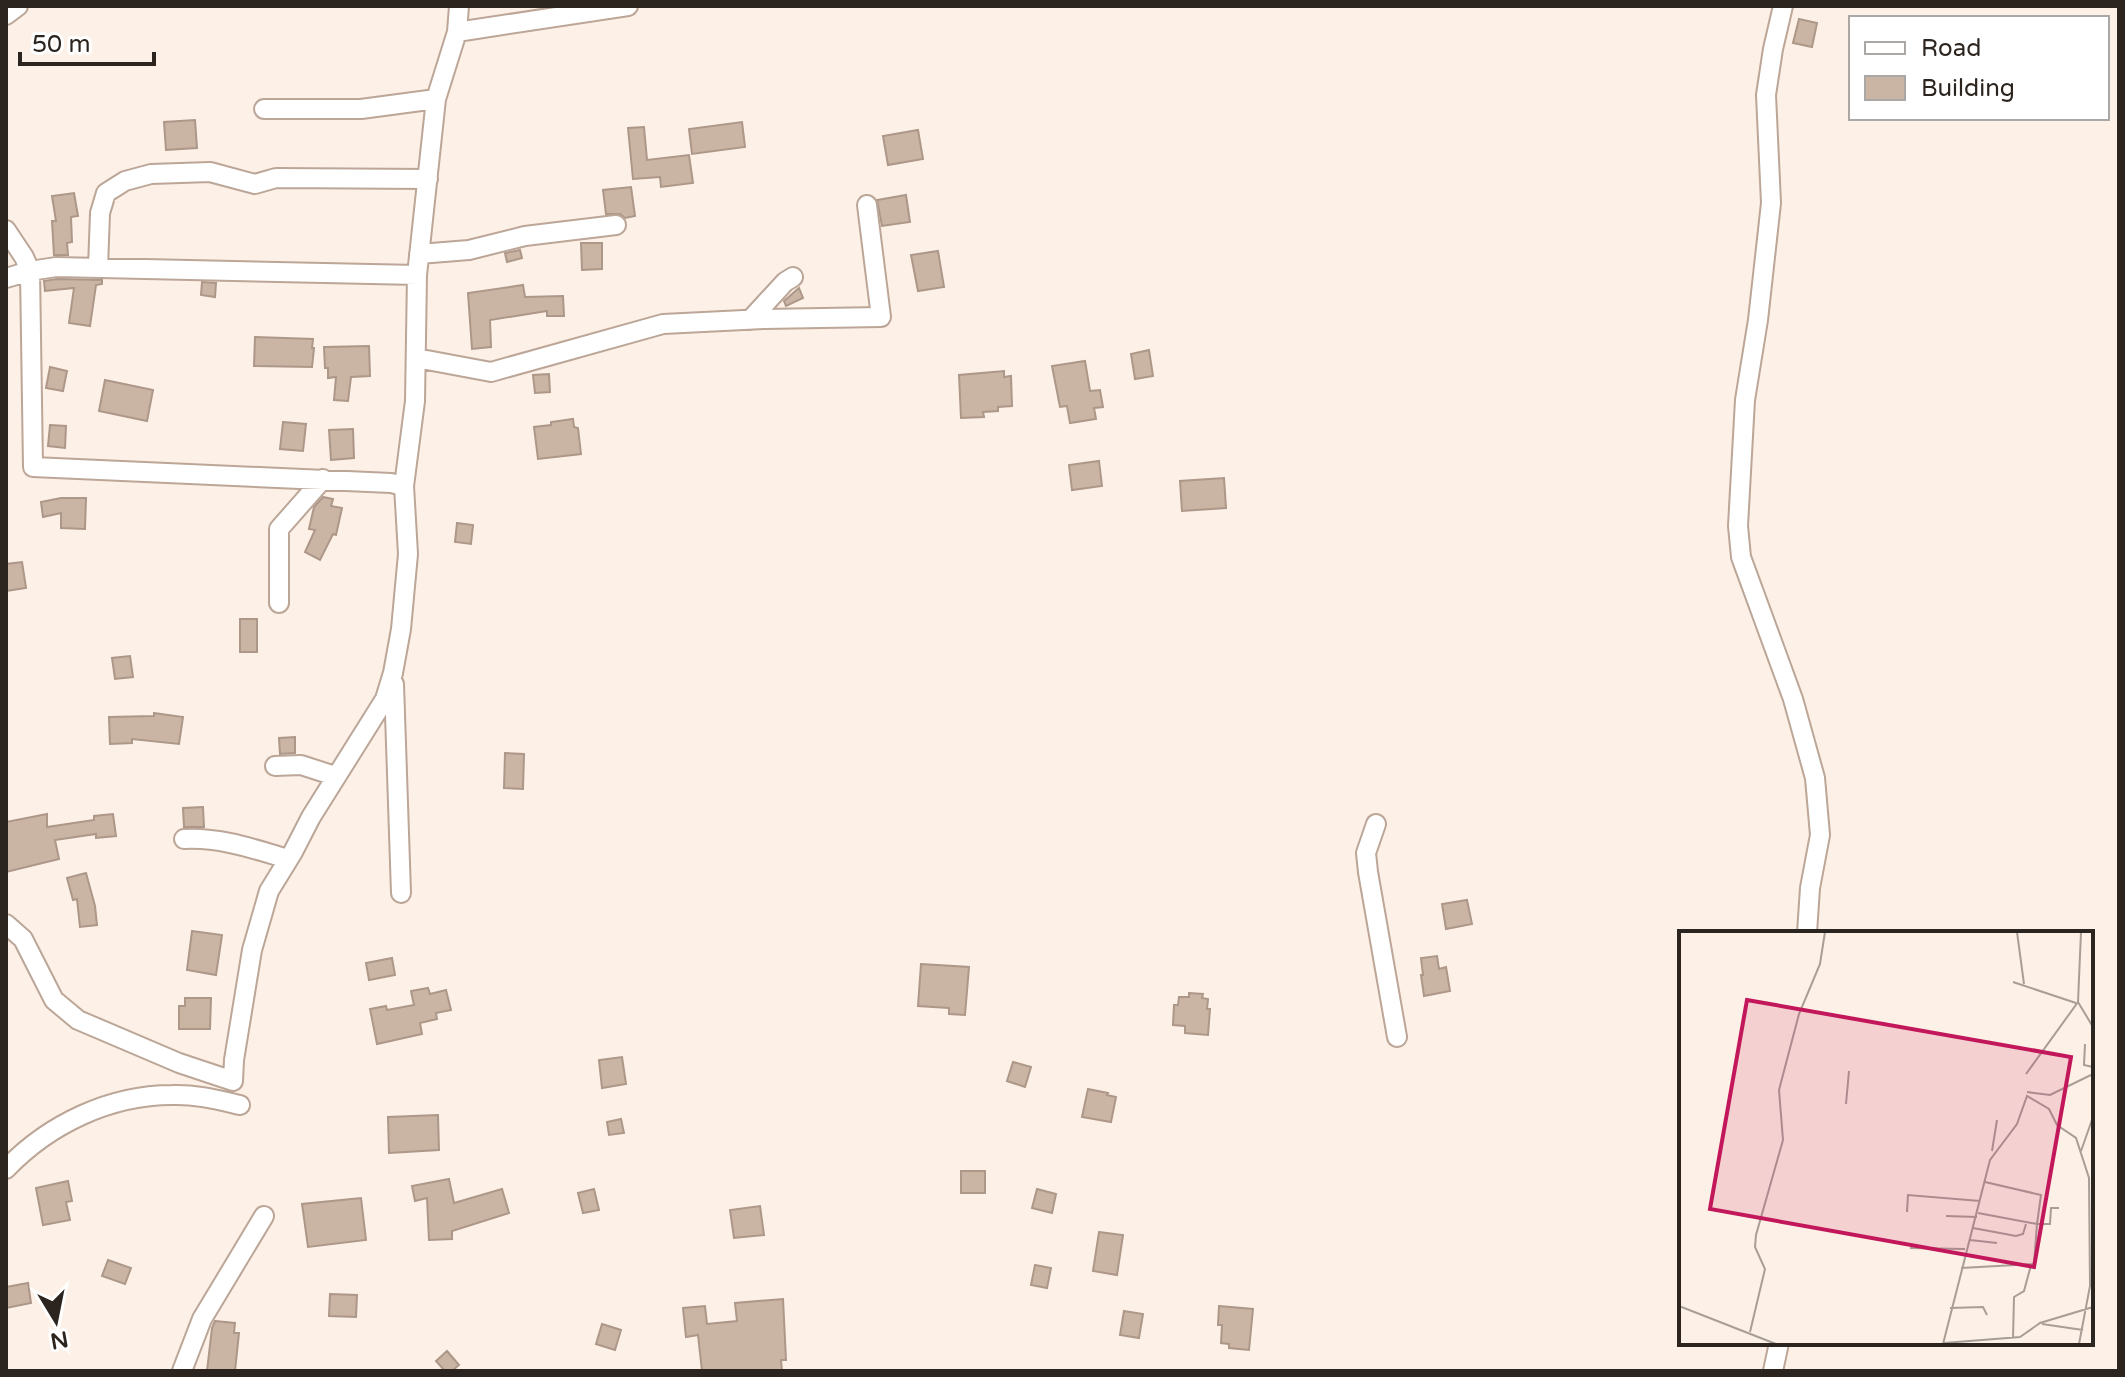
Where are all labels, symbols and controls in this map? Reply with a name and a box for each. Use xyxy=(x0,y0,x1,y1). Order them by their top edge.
scale bar xyxy=(20,16,154,66)
legend xyxy=(1849,16,2109,120)
text: 50 m xyxy=(32,30,90,59)
text: Road xyxy=(1921,34,1981,63)
text: Building xyxy=(1921,74,2015,103)
inset map xyxy=(1679,931,2093,1345)
north arrow xyxy=(16,1281,96,1361)
text: N xyxy=(48,1325,70,1354)

